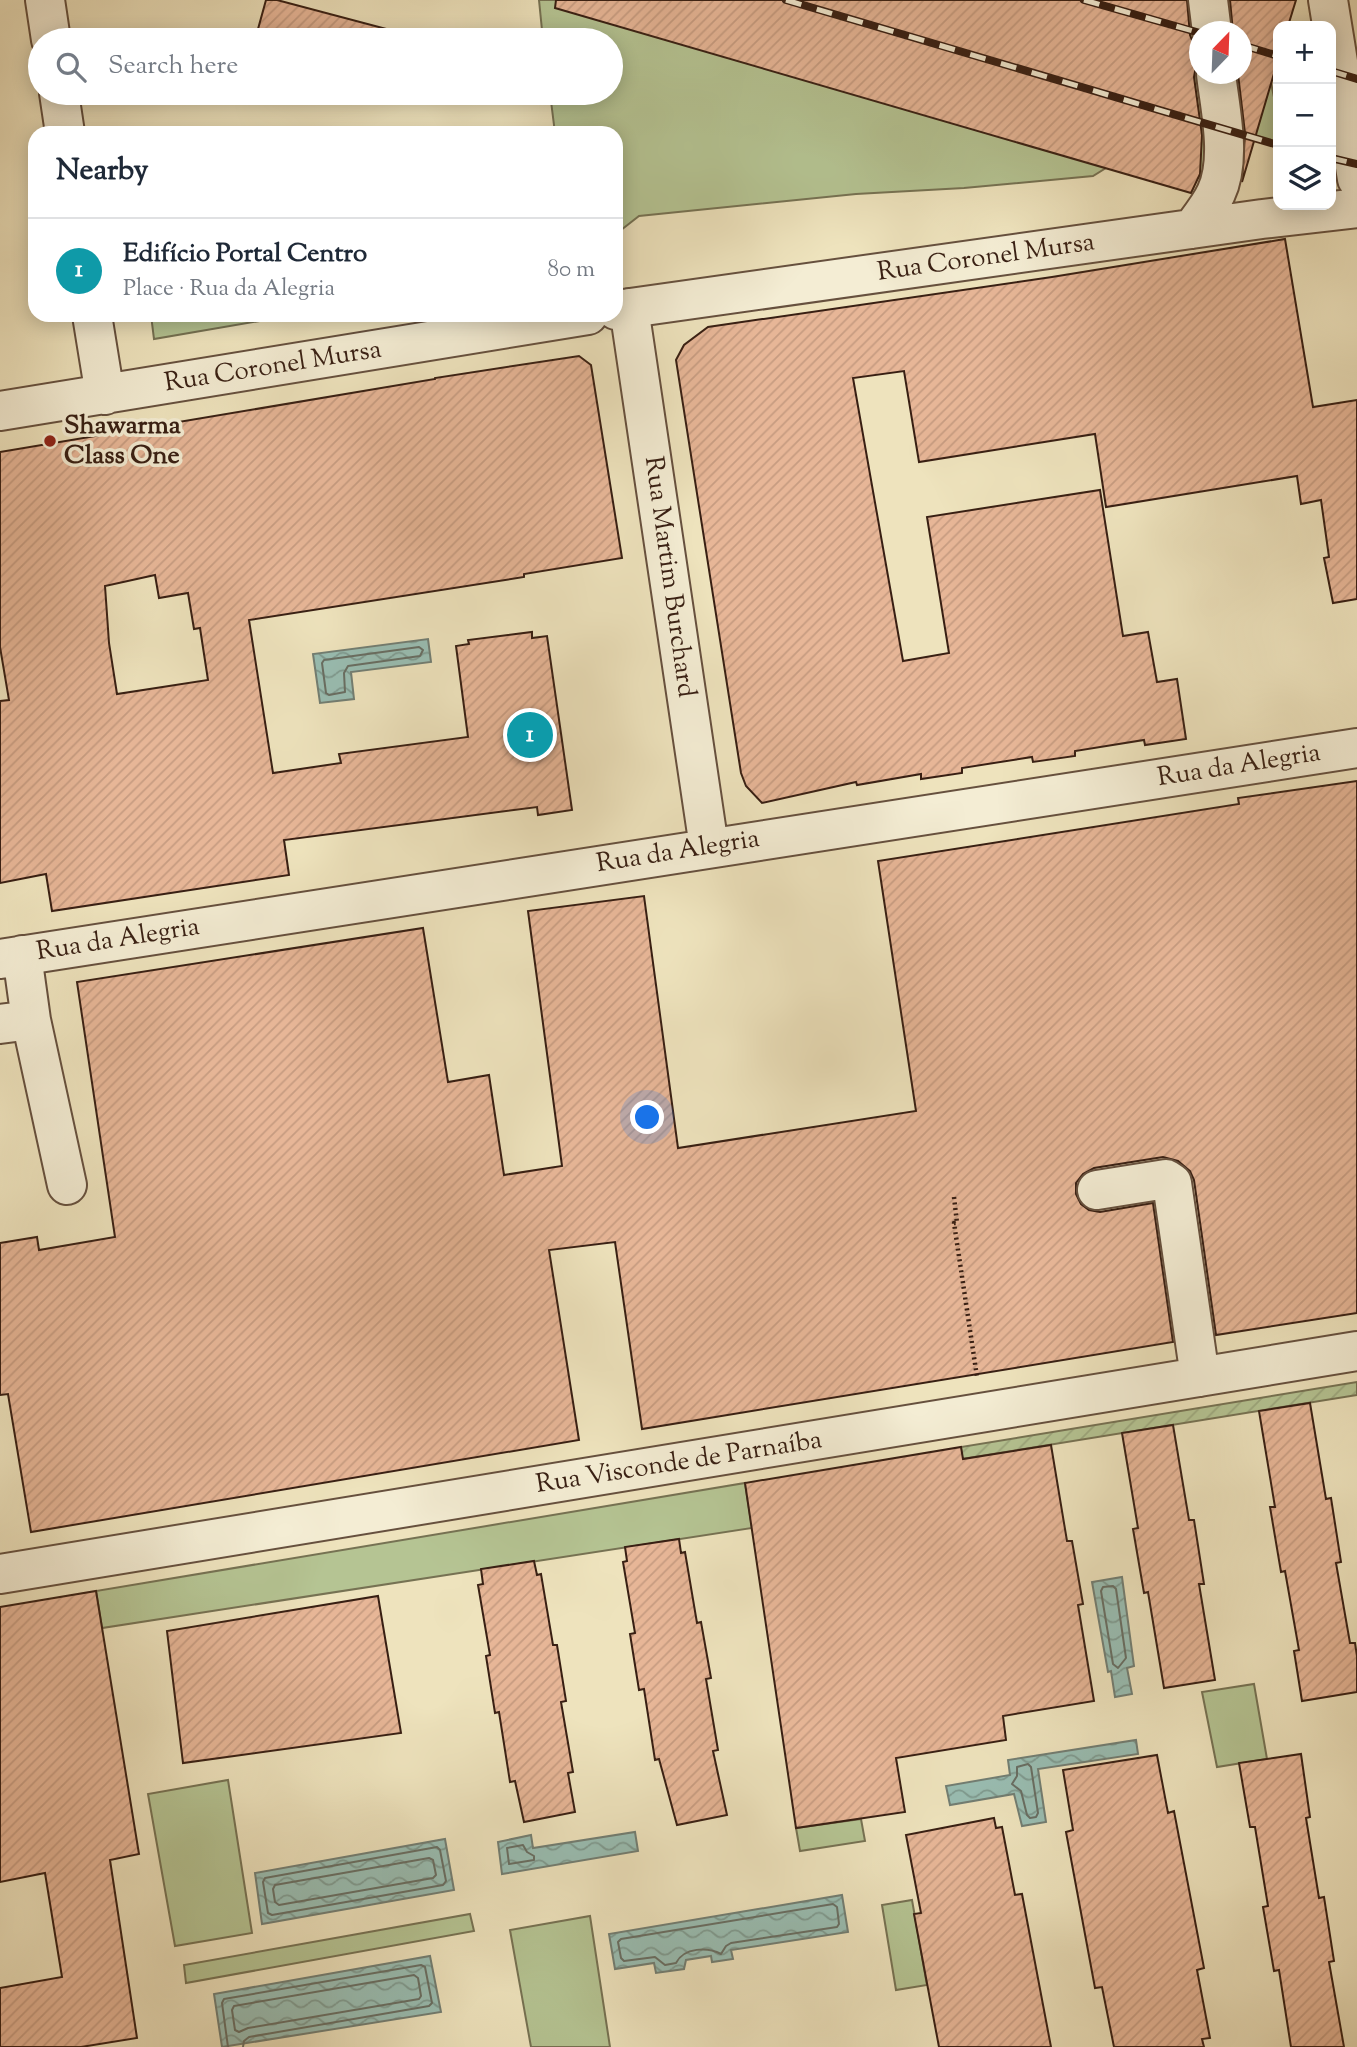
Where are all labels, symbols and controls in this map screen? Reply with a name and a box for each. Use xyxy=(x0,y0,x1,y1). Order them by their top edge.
north arrow xyxy=(1189,21,1252,84)
map controls xyxy=(1273,21,1336,210)
button: + xyxy=(1273,21,1336,84)
search box xyxy=(28,28,623,105)
icon: search xyxy=(52,48,90,86)
text: Search here xyxy=(108,48,238,85)
button: − xyxy=(1273,84,1336,147)
button: layers xyxy=(1273,147,1336,210)
text: Nearby xyxy=(56,150,148,193)
street label: Rua Coronel Mursa xyxy=(875,224,1097,292)
text: Edifício Portal Centro xyxy=(123,236,367,273)
text: 1 xyxy=(75,254,83,287)
text: 80 m xyxy=(547,254,595,287)
text: Place · Rua da Alegria xyxy=(123,273,335,306)
street label: Rua Coronel Mursa xyxy=(162,332,384,402)
place label: Shawarma Class One xyxy=(64,408,181,475)
marker: Shawarma Class One xyxy=(42,433,58,449)
street label: Rua Martim Burchard xyxy=(634,454,704,700)
pin: 1 xyxy=(507,709,553,761)
street label: Rua da Alegria xyxy=(1155,735,1323,797)
street label: Rua da Alegria xyxy=(594,821,762,883)
street label: Rua da Alegria xyxy=(34,909,202,971)
your location xyxy=(630,1100,664,1134)
street label: Rua Visconde de Parnaíba xyxy=(533,1422,825,1504)

